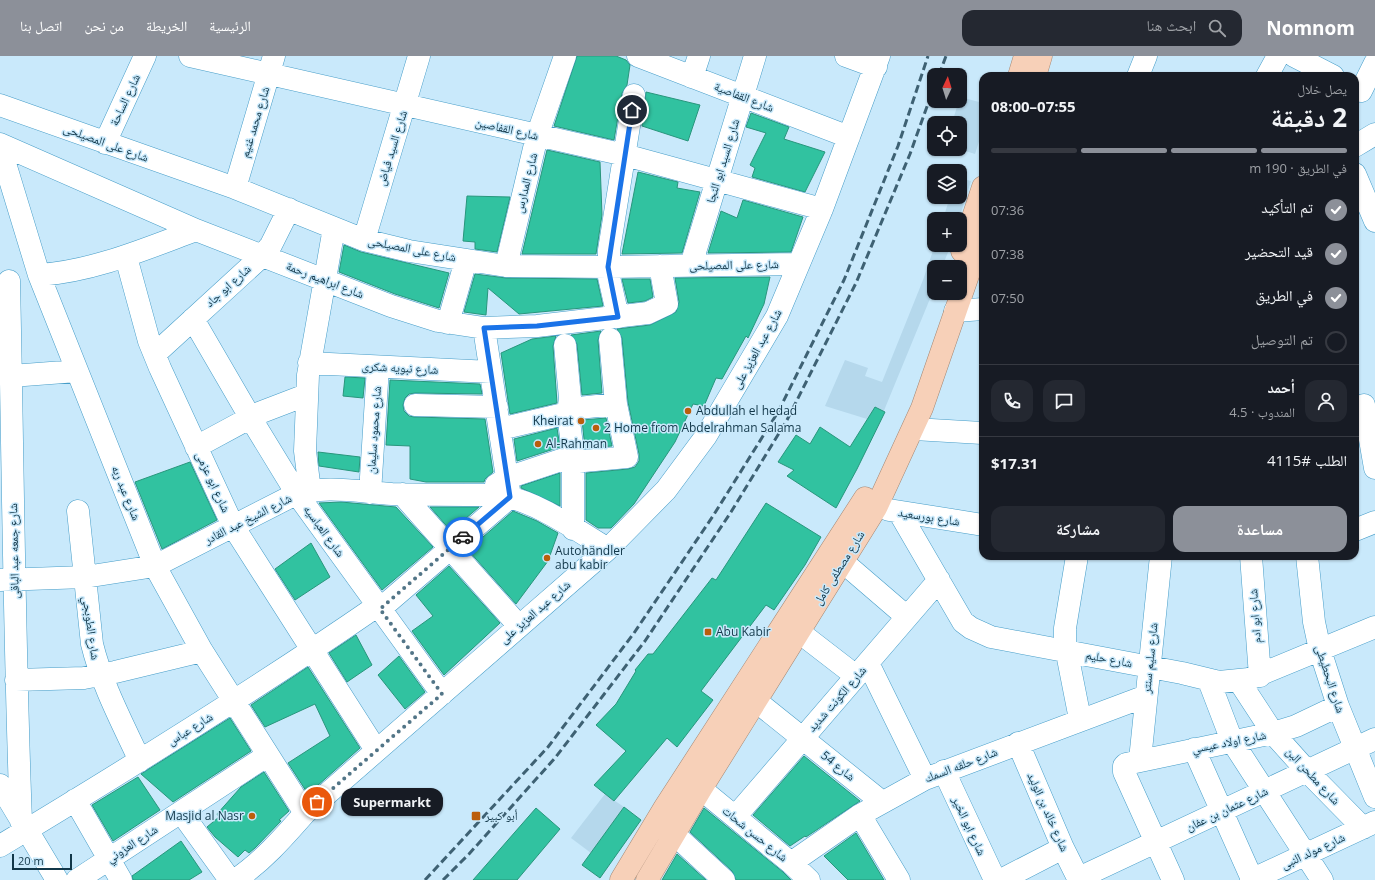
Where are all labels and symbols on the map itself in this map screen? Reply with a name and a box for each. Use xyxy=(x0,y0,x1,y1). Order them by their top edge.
north arrow xyxy=(927,68,967,108)
street label: شارع الساحة xyxy=(105,71,144,128)
street label: شارع القفاصية xyxy=(712,77,777,116)
street label: شارع محمد غنيم xyxy=(236,84,273,159)
pin xyxy=(615,93,649,127)
street label: شارع السيد فياض xyxy=(372,108,411,188)
street label: شارع القفاصين xyxy=(474,113,541,144)
street label: شارع السيد ابو النجا xyxy=(702,117,743,205)
street label: شارع على المصيلحى xyxy=(61,119,151,166)
street label: شارع المدارس xyxy=(510,151,541,215)
street label: شارع على المصيلحى xyxy=(367,232,458,265)
street label: شارع على المصيلحى xyxy=(689,255,779,274)
street label: شارع ابراهيم رحمة xyxy=(284,257,367,302)
street label: شارع ابو جاد xyxy=(201,260,254,311)
street label: شارع عبد العزيز على xyxy=(728,306,786,392)
street label: شارع نبويه شكرى xyxy=(361,357,439,378)
street label: شارع محمود سليمان xyxy=(362,385,385,475)
place label: Abdullah el hedad xyxy=(696,402,797,419)
marker: Abdullah el hedad xyxy=(683,406,693,416)
place label: Kheirat xyxy=(533,412,573,429)
marker: Kheirat xyxy=(576,416,586,426)
place label: 2 Home from Abdelrahman Salama xyxy=(604,419,801,436)
marker: 2 Home from Abdelrahman Salama xyxy=(591,423,601,433)
place label: Al-Rahman xyxy=(546,435,607,452)
marker: Al-Rahman xyxy=(533,439,543,449)
street label: شارع ابو عزمى xyxy=(192,449,235,515)
street label: شارع عبد ربه xyxy=(108,463,145,523)
street label: شارع الشيخ عبد القادر xyxy=(200,489,294,548)
street label: شارع العباسيه xyxy=(300,501,349,560)
street label: شارع جمعه عبد الباقى xyxy=(4,503,23,599)
street label: شارع بورسعيد xyxy=(897,503,961,530)
courier xyxy=(443,517,483,557)
street label: شارع مصطفى كامل xyxy=(809,527,868,608)
place label: Autohändler abu kabir xyxy=(555,542,625,573)
marker: Autohändler abu kabir xyxy=(542,553,552,563)
street label: شارع عبد العزيز على xyxy=(496,576,574,647)
street label: شارع ابو ادم xyxy=(1244,588,1265,644)
street label: شارع الطوبجي xyxy=(77,595,104,661)
street label: شارع سليم سنتر xyxy=(1137,622,1162,695)
place label: Abu Kabir xyxy=(716,623,771,640)
marker: Abu Kabir xyxy=(703,627,713,637)
street label: شارع البحطيطى xyxy=(1311,643,1349,715)
street label: شارع حليم xyxy=(1084,646,1134,671)
street label: شارع الكونت شديد xyxy=(803,662,870,735)
street label: شارع عباس xyxy=(164,708,216,749)
street label: شارع اولاد عيسي xyxy=(1190,726,1268,759)
street label: شارع حلقه السمك xyxy=(922,743,1000,786)
street label: شارع مطحن البن xyxy=(1282,743,1345,808)
street label: شارع 54 xyxy=(818,747,859,785)
street label: شارع خالد بن الوليد xyxy=(1023,770,1074,854)
street label: شارع عثمان بن عفان xyxy=(1183,782,1271,835)
pin xyxy=(300,785,334,819)
callout: Supermarkt xyxy=(341,788,443,816)
street label: شارع ابو الخير xyxy=(948,793,991,858)
street label: شارع حسن شحات xyxy=(719,802,792,865)
place label: Masjid al Nasr xyxy=(165,807,244,824)
place label: أبو كبير xyxy=(484,807,518,824)
marker: أبو كبير xyxy=(470,810,482,822)
marker: Masjid al Nasr xyxy=(247,811,257,821)
street label: شارع العزوني xyxy=(103,821,162,868)
street label: شارع مولد النبى xyxy=(1278,828,1348,873)
scale bar xyxy=(12,852,72,871)

